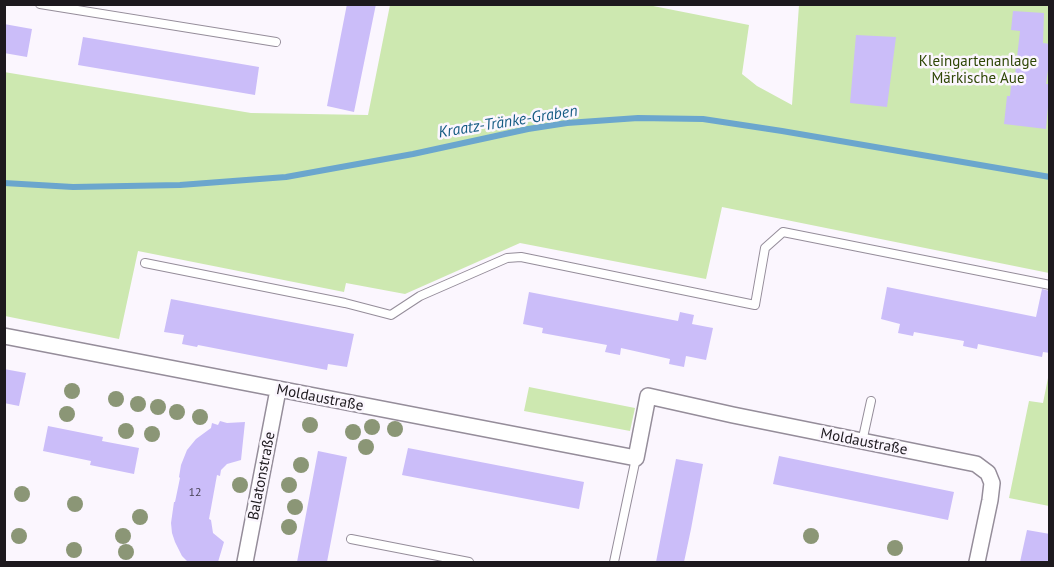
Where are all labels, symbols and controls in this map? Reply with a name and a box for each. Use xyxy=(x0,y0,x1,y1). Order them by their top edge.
park label: Kleingartenanlage Märkische Aue xyxy=(919,53,1037,88)
water label: Kraatz-Tränke-Graben xyxy=(437,102,579,142)
street label: Moldaustraße xyxy=(275,381,365,415)
street label: Moldaustraße xyxy=(819,425,909,459)
street label: Balatonstraße xyxy=(245,430,279,522)
house number: 12 xyxy=(188,486,202,500)

